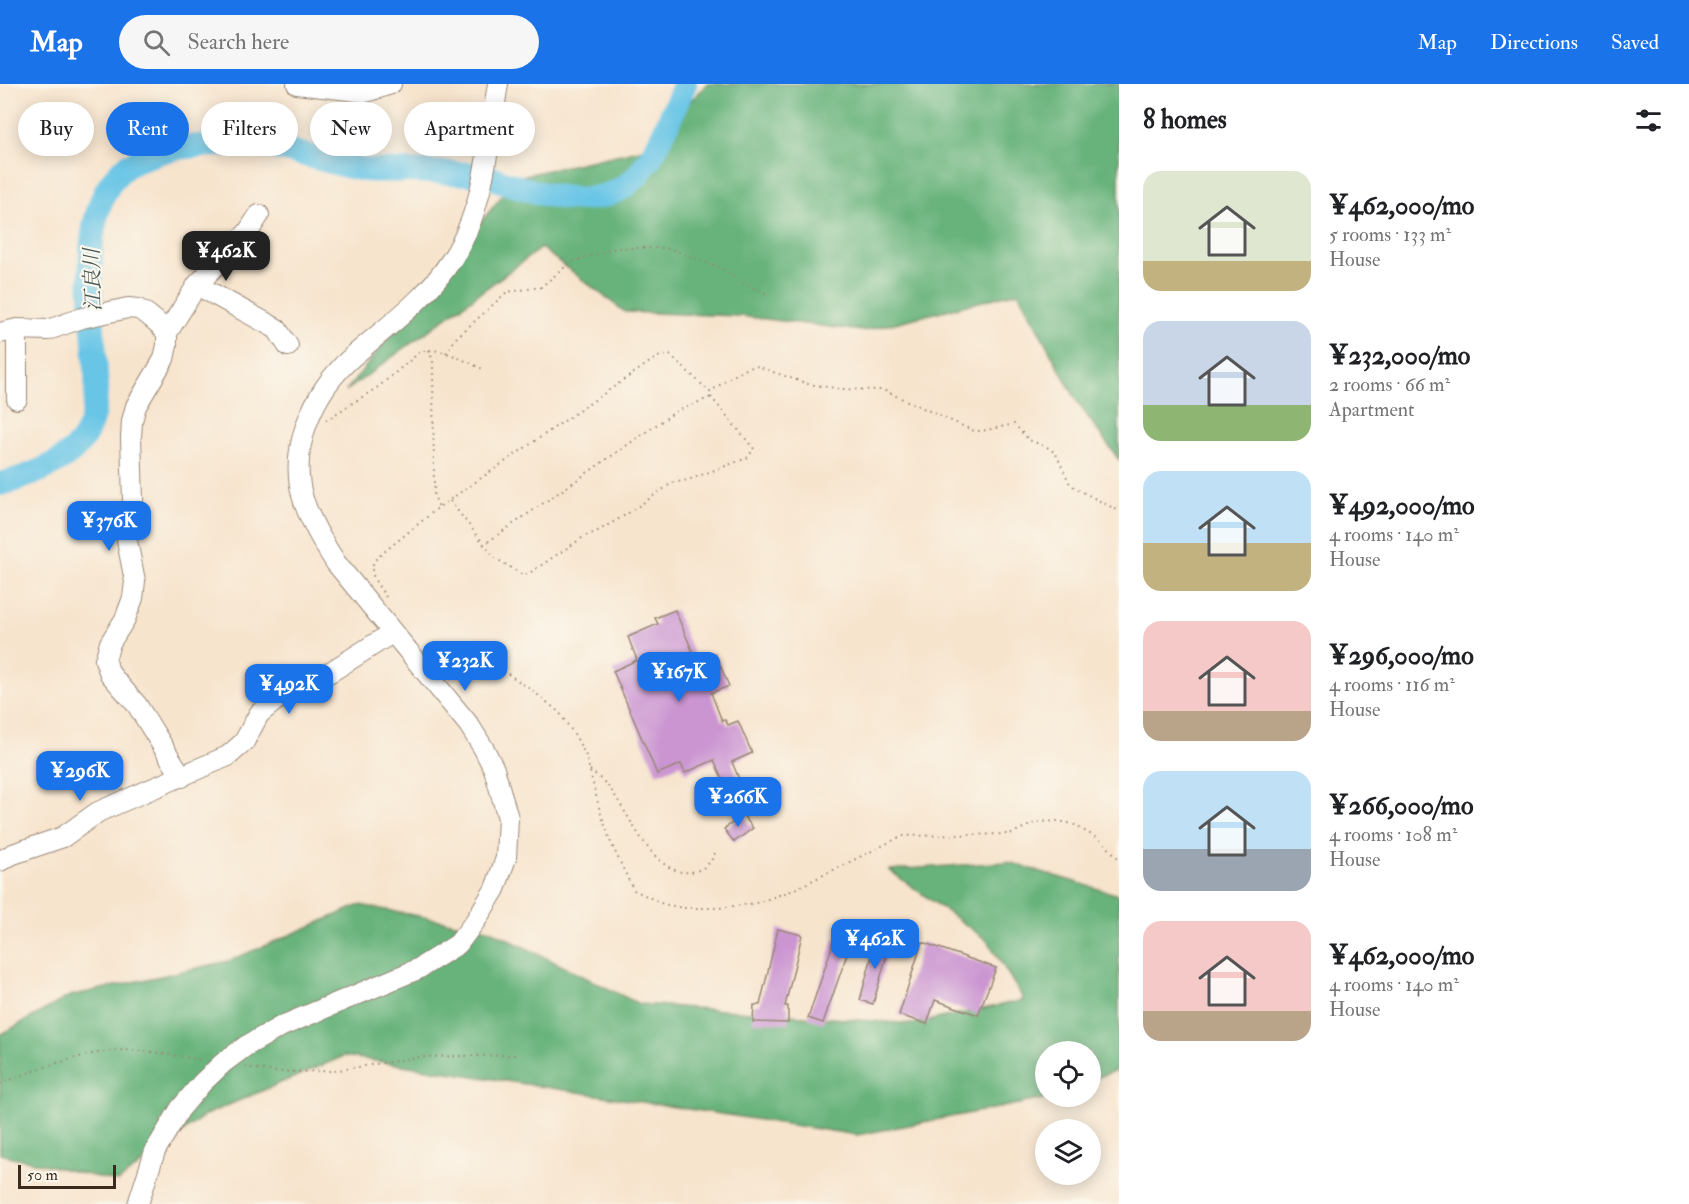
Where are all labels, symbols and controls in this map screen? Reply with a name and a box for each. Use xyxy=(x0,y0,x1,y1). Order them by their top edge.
search box xyxy=(119,15,539,69)
text: Map xyxy=(30,25,83,60)
icon: search xyxy=(140,26,173,59)
text: Search here xyxy=(188,28,289,56)
text: Map xyxy=(1417,29,1457,56)
text: Directions xyxy=(1490,29,1578,56)
text: Saved xyxy=(1611,29,1659,56)
chip: Buy xyxy=(18,102,94,156)
chip: Rent xyxy=(106,102,189,156)
chip: Filters xyxy=(201,102,298,156)
chip: New xyxy=(310,102,392,156)
chip: Apartment xyxy=(404,102,535,156)
text: 8 homes xyxy=(1143,104,1227,136)
icon: filters xyxy=(1632,104,1665,137)
text: ¥462,000/mo xyxy=(1329,190,1474,222)
icon: home xyxy=(1191,195,1263,267)
text: 5 rooms · 133 m² xyxy=(1329,222,1451,247)
pin: ¥462K xyxy=(184,231,268,282)
text: ¥462K xyxy=(196,238,256,263)
water label: 江良川 xyxy=(78,246,108,312)
text: House xyxy=(1329,247,1380,272)
text: ¥232,000/mo xyxy=(1329,340,1470,372)
icon: home xyxy=(1191,345,1263,417)
text: 2 rooms · 66 m² xyxy=(1329,372,1450,397)
text: Apartment xyxy=(1329,397,1414,422)
text: ¥492,000/mo xyxy=(1329,490,1475,522)
icon: home xyxy=(1191,495,1263,567)
pin: ¥376K xyxy=(67,501,151,552)
text: ¥376K xyxy=(81,508,137,533)
text: 4 rooms · 140 m² xyxy=(1329,522,1459,547)
text: House xyxy=(1329,547,1380,572)
text: ¥296,000/mo xyxy=(1329,640,1474,672)
pin: ¥232K xyxy=(423,641,507,692)
icon: home xyxy=(1191,645,1263,717)
text: ¥232K xyxy=(437,648,493,673)
pin: ¥167K xyxy=(637,652,721,703)
text: ¥167K xyxy=(651,659,707,684)
pin: ¥492K xyxy=(247,664,331,715)
text: ¥492K xyxy=(259,671,319,696)
text: 4 rooms · 116 m² xyxy=(1329,672,1455,697)
text: House xyxy=(1329,697,1380,722)
pin: ¥296K xyxy=(38,751,122,802)
text: ¥296K xyxy=(50,758,110,783)
pin: ¥266K xyxy=(696,777,780,828)
text: ¥266K xyxy=(708,784,768,809)
text: ¥266,000/mo xyxy=(1329,790,1473,822)
icon: home xyxy=(1191,795,1263,867)
text: 4 rooms · 108 m² xyxy=(1329,822,1457,847)
text: House xyxy=(1329,847,1380,872)
pin: ¥462K xyxy=(833,919,917,970)
text: ¥462K xyxy=(845,926,905,951)
text: ¥462,000/mo xyxy=(1329,940,1474,972)
icon: home xyxy=(1191,945,1263,1017)
text: 4 rooms · 140 m² xyxy=(1329,972,1459,997)
text: House xyxy=(1329,997,1380,1022)
map controls xyxy=(1035,1041,1101,1185)
button: locate xyxy=(1035,1041,1101,1107)
button: layers xyxy=(1035,1119,1101,1185)
scale bar xyxy=(18,1162,116,1190)
text: 50 m xyxy=(27,1165,58,1185)

